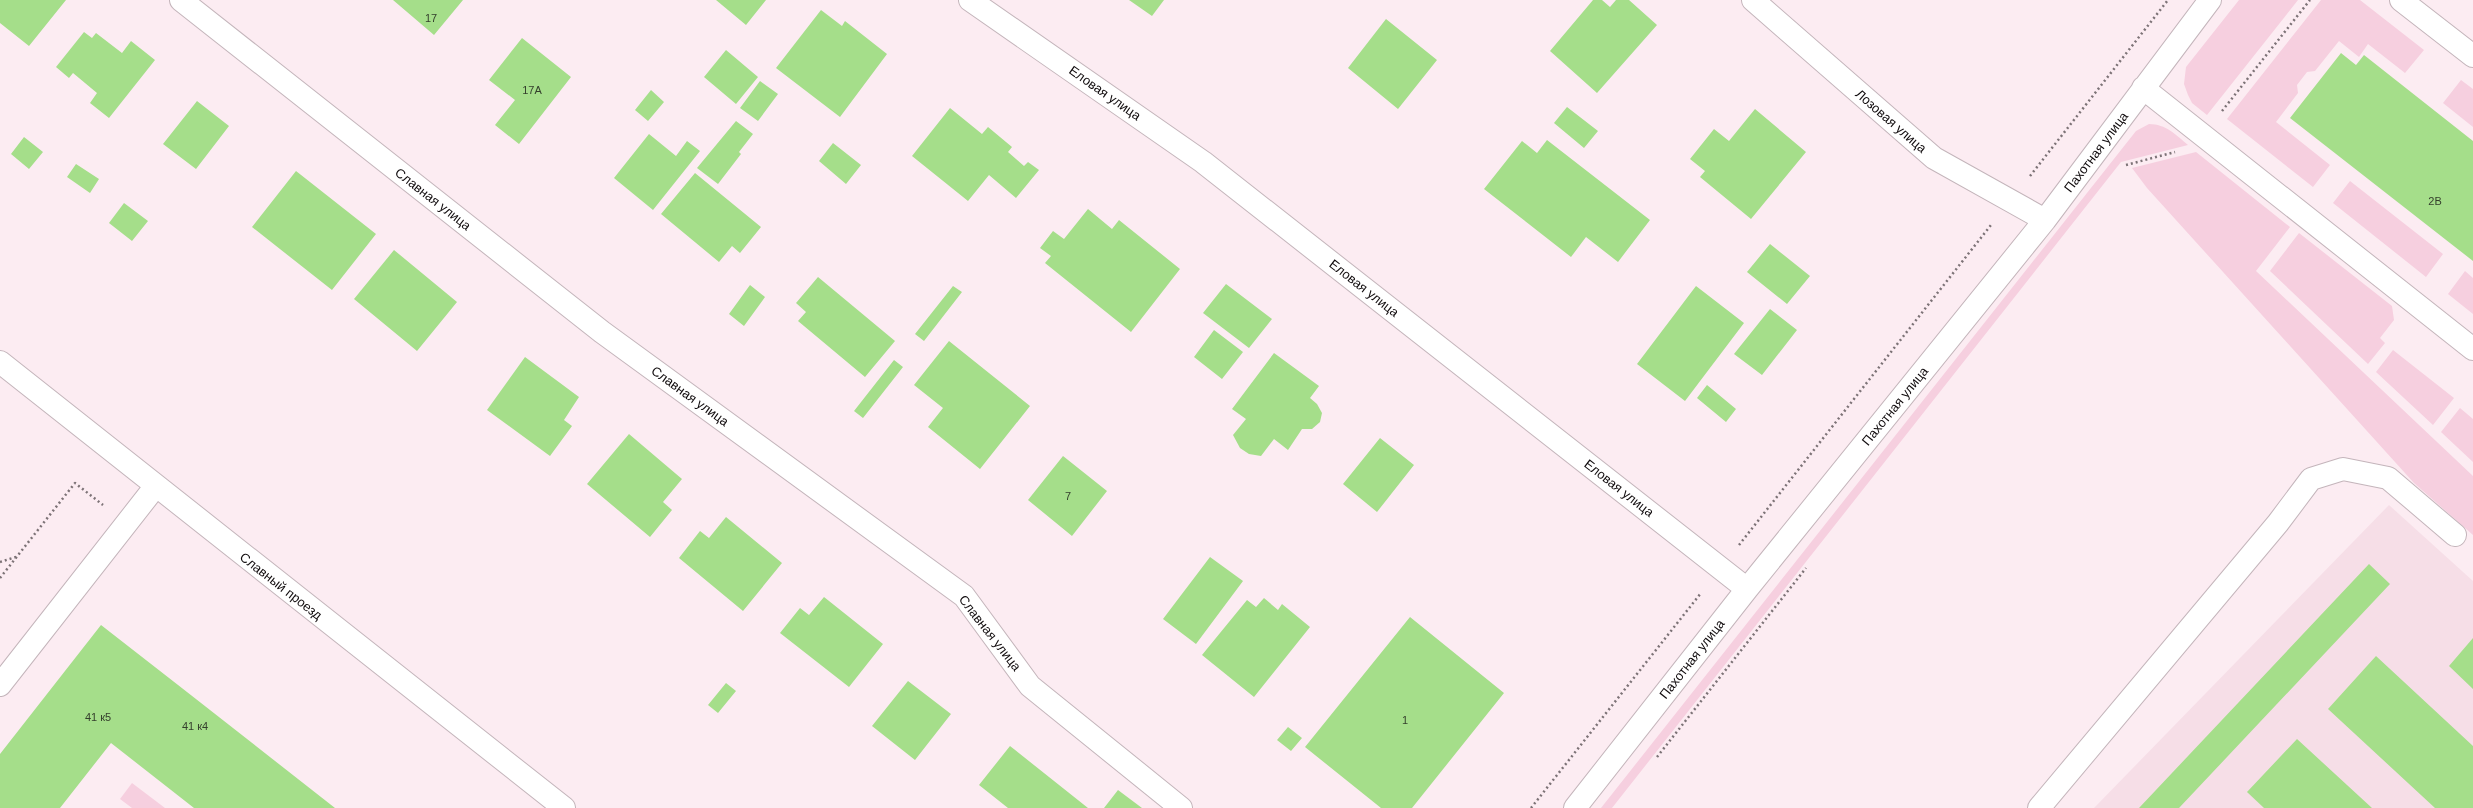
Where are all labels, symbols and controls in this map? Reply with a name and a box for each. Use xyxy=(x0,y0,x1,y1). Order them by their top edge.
house number: 17 xyxy=(425,12,437,24)
street label: Еловая улица xyxy=(1066,63,1144,124)
house number: 17А xyxy=(522,84,542,96)
street label: Лозовая улица xyxy=(1852,86,1930,156)
street label: Пахотная улица xyxy=(2061,108,2132,195)
street label: Славная улица xyxy=(392,165,474,234)
house number: 2В xyxy=(2428,195,2442,207)
street label: Еловая улица xyxy=(1326,256,1402,320)
street label: Славная улица xyxy=(648,363,732,430)
street label: Пахотная улица xyxy=(1859,363,1932,448)
street label: Еловая улица xyxy=(1581,456,1657,520)
house number: 7 xyxy=(1065,490,1071,502)
street label: Славный проезд xyxy=(237,549,325,623)
street label: Славная улица xyxy=(956,592,1025,674)
street label: Пахотная улица xyxy=(1656,616,1728,702)
house number: 41 к5 xyxy=(85,711,111,723)
house number: 1 xyxy=(1402,714,1408,726)
house number: 41 к4 xyxy=(182,720,208,732)

